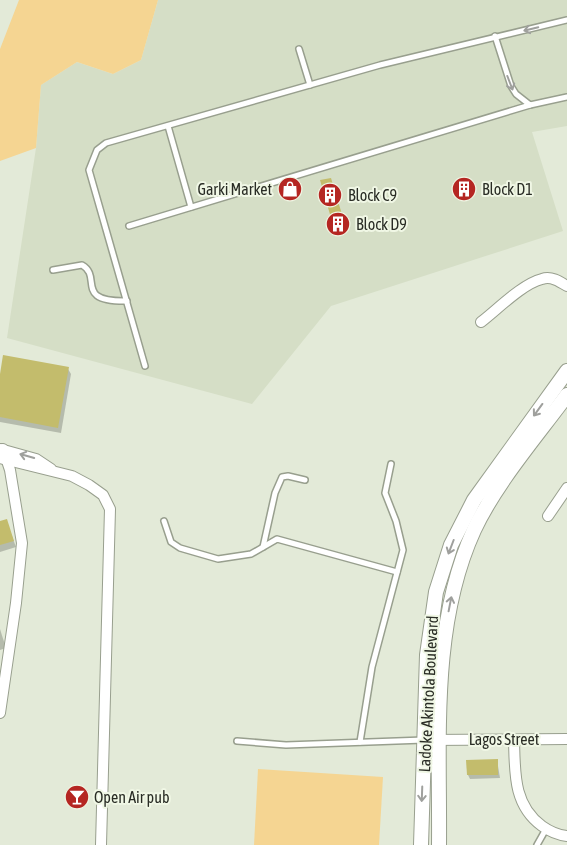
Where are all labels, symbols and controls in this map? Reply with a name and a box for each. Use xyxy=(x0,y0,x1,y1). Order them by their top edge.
one-way arrow xyxy=(524,25,540,34)
one-way arrow xyxy=(506,75,515,90)
shop icon: Garki Market xyxy=(277,176,303,202)
building icon: Block D1 xyxy=(451,176,477,202)
place label: Garki Market xyxy=(197,180,272,198)
place label: Block D1 xyxy=(482,180,533,198)
building icon: Block C9 xyxy=(317,182,343,208)
place label: Block C9 xyxy=(348,186,397,204)
building icon: Block D9 xyxy=(325,211,351,237)
place label: Block D9 xyxy=(356,215,407,233)
one-way arrow xyxy=(533,403,543,417)
one-way arrow xyxy=(20,451,36,461)
one-way arrow xyxy=(446,539,455,554)
one-way arrow xyxy=(445,597,455,613)
street label: Ladoke Akintola Boulevard xyxy=(415,615,441,773)
street label: Lagos Street xyxy=(469,730,540,749)
bar icon: Open Air pub xyxy=(64,784,90,810)
one-way arrow xyxy=(417,785,427,801)
place label: Open Air pub xyxy=(94,788,169,807)

